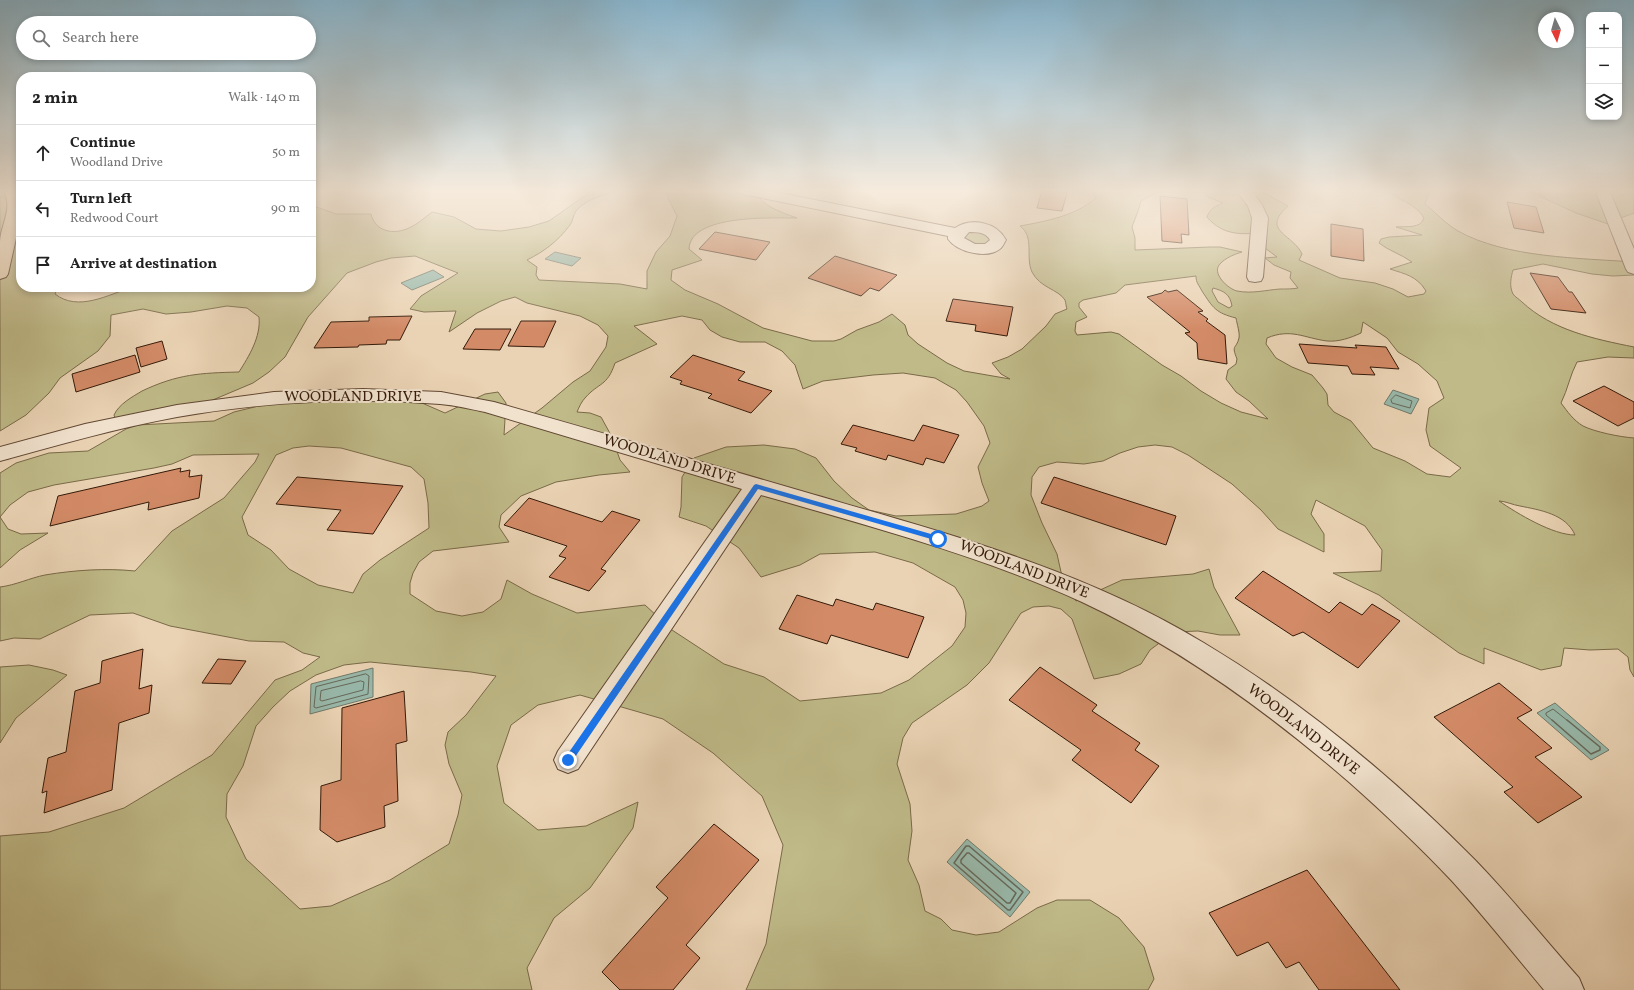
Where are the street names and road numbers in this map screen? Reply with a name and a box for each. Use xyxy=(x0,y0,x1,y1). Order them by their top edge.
street label: WOODLAND DRIVE xyxy=(284,387,422,408)
street label: WOODLAND DRIVE xyxy=(600,430,738,490)
street label: WOODLAND DRIVE xyxy=(956,536,1092,604)
street label: WOODLAND DRIVE xyxy=(1242,679,1364,781)

